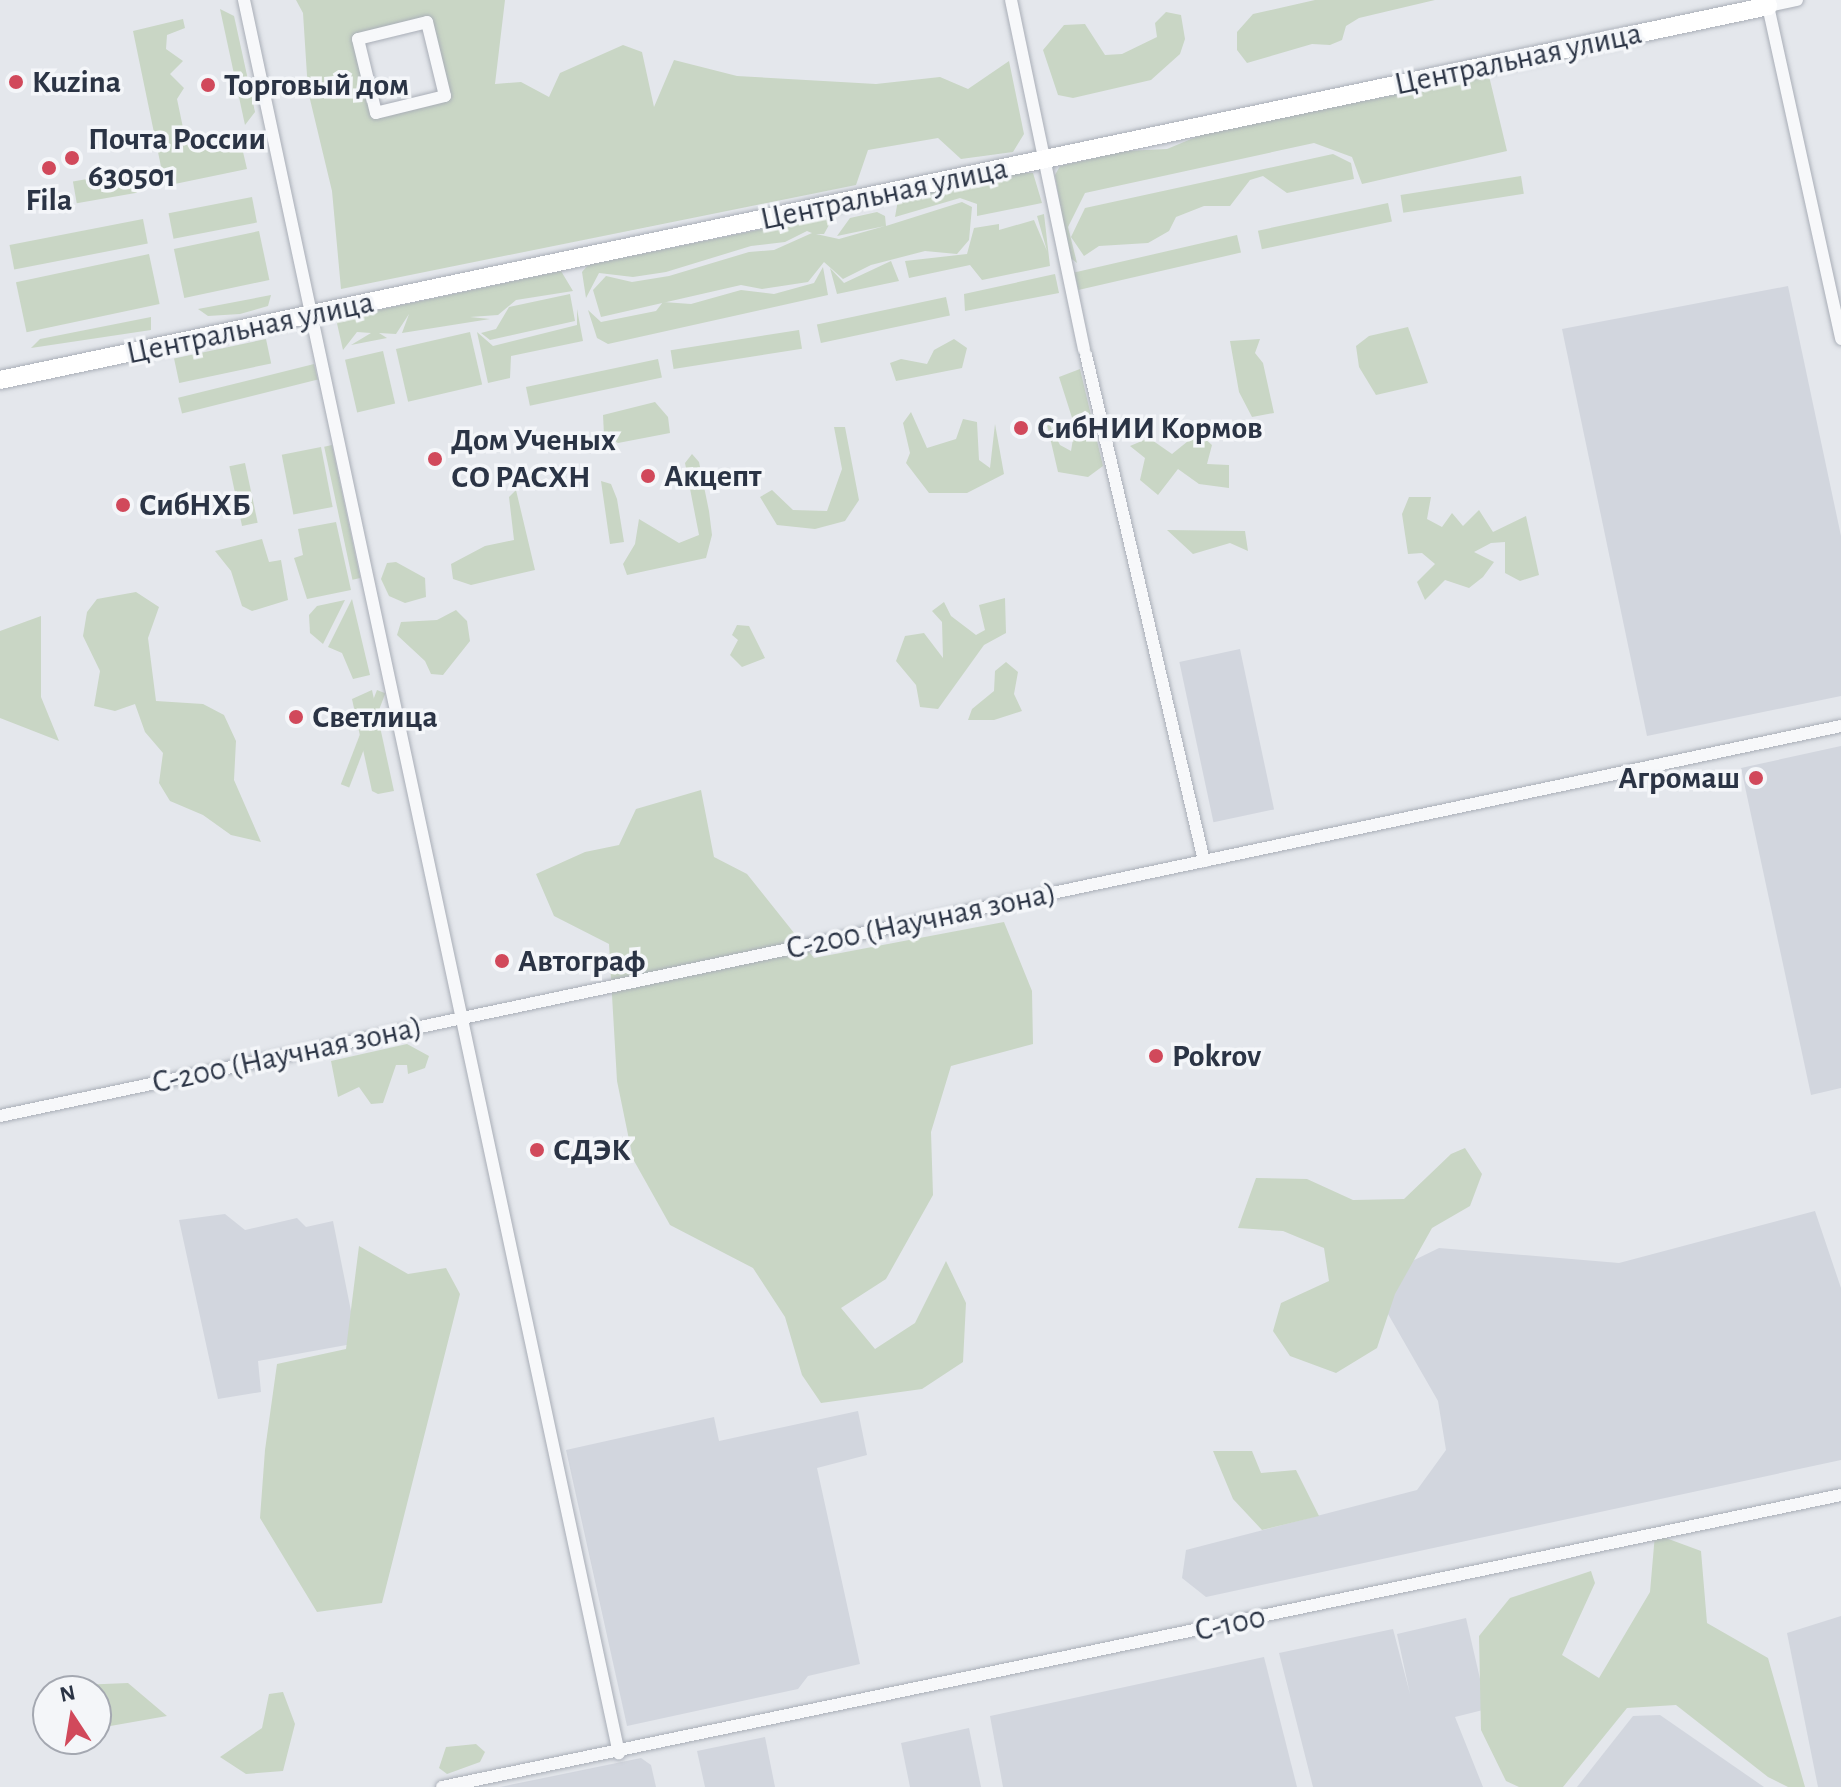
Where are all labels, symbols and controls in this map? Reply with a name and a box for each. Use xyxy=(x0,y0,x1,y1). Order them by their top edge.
street label: Центральная улица xyxy=(1391,14,1645,104)
place label: Kuzina xyxy=(32,63,121,101)
place label: Торговый дом xyxy=(224,66,409,104)
marker: Kuzina xyxy=(7,73,25,91)
marker: Торговый дом xyxy=(199,76,217,94)
place label: Почта России 630501 xyxy=(88,121,266,196)
marker: Почта России 630501 xyxy=(63,149,81,167)
street label: Центральная улица xyxy=(757,149,1011,239)
marker: Fila xyxy=(40,159,58,177)
place label: Fila xyxy=(26,181,72,219)
street label: Центральная улица xyxy=(123,283,377,373)
place label: СибНИИ Кормов xyxy=(1037,409,1263,447)
marker: СибНИИ Кормов xyxy=(1012,419,1030,437)
place label: Дом Ученых СО РАСХН xyxy=(451,422,616,497)
marker: Дом Ученых СО РАСХН xyxy=(426,450,444,468)
place label: Акцепт xyxy=(664,457,762,495)
marker: Акцепт xyxy=(639,467,657,485)
place label: СибНХБ xyxy=(139,486,251,524)
marker: СибНХБ xyxy=(114,496,132,514)
place label: Светлица xyxy=(312,698,438,736)
marker: Светлица xyxy=(287,708,305,726)
place label: Агромаш xyxy=(1618,759,1740,797)
marker: Агромаш xyxy=(1747,769,1765,787)
street label: С-200 (Научная зона) xyxy=(782,874,1060,968)
place label: Автограф xyxy=(518,942,645,980)
marker: Автограф xyxy=(493,952,511,970)
street label: С-200 (Научная зона) xyxy=(148,1008,426,1102)
place label: Pokrov xyxy=(1172,1037,1261,1075)
marker: Pokrov xyxy=(1147,1047,1165,1065)
place label: СДЭК xyxy=(553,1131,631,1169)
marker: СДЭК xyxy=(528,1141,546,1159)
street label: С-100 xyxy=(1191,1598,1269,1650)
north arrow xyxy=(32,1675,112,1755)
text: N xyxy=(58,1681,77,1706)

